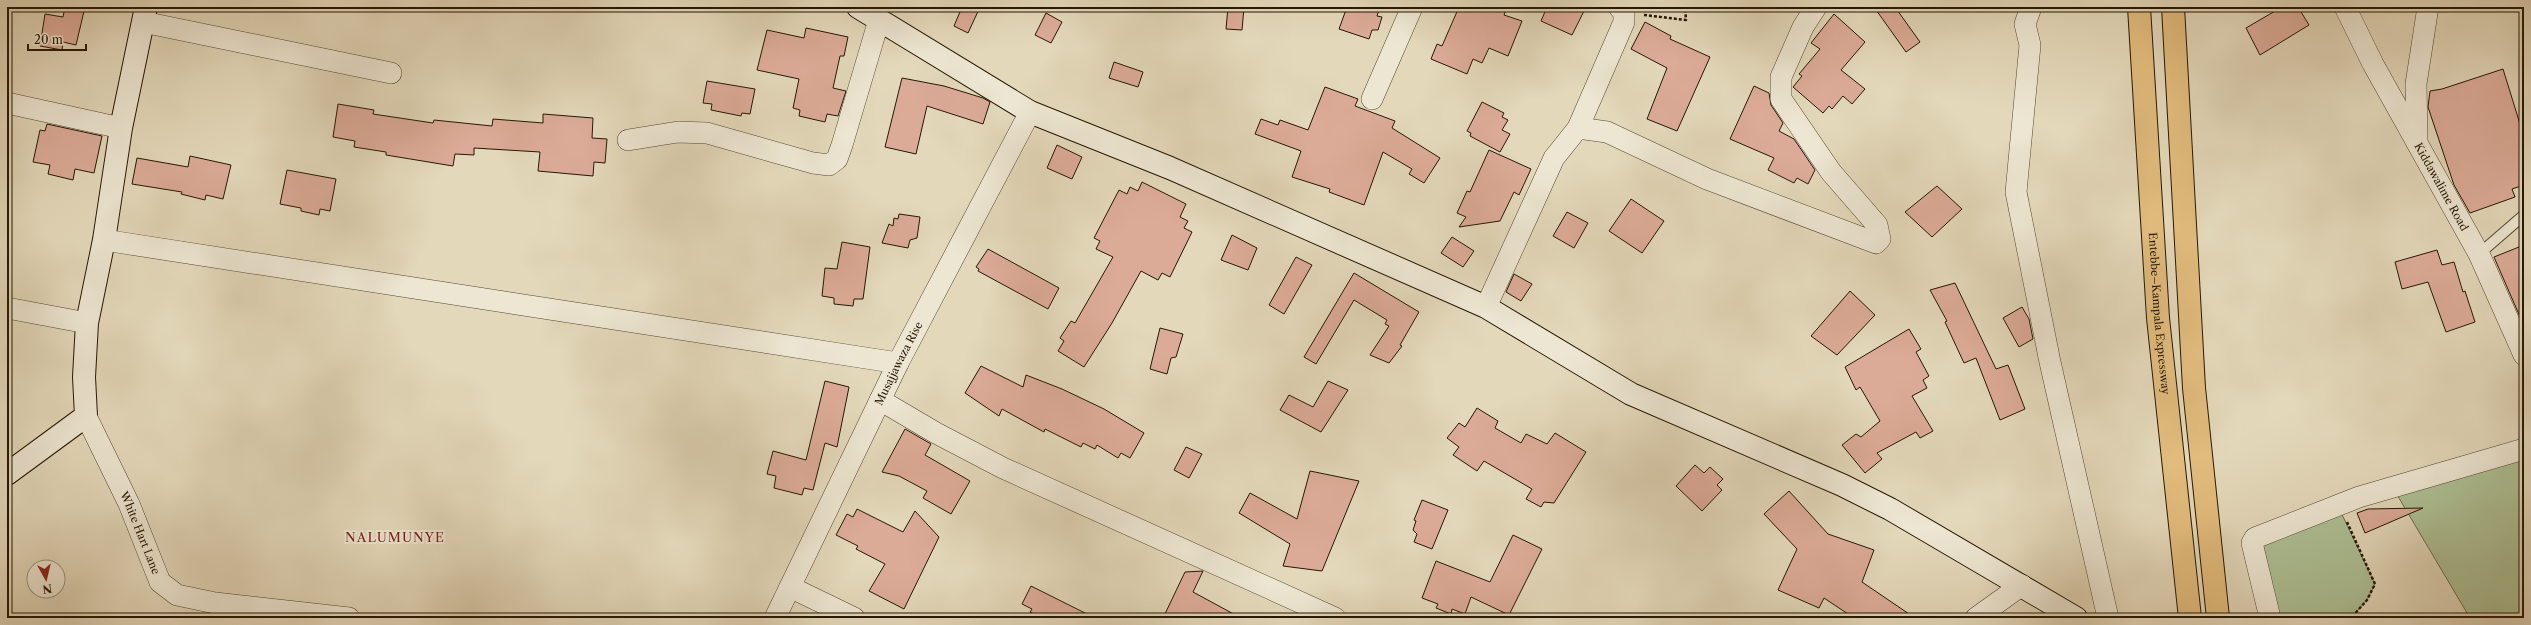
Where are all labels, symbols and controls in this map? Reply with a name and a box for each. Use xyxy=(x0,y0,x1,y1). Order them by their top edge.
scale bar xyxy=(28,26,86,52)
text: 20 m xyxy=(34,32,63,47)
street label: Kiddawalime Road xyxy=(2411,140,2472,233)
street label: Entebbe–Kampala Expressway xyxy=(2146,232,2173,396)
street label: Musajjawaza Rise xyxy=(872,319,926,408)
street label: White Hart Lane xyxy=(117,488,163,576)
district label: NALUMUNYE xyxy=(345,529,445,545)
north arrow xyxy=(26,559,66,599)
text: N xyxy=(41,581,53,597)

